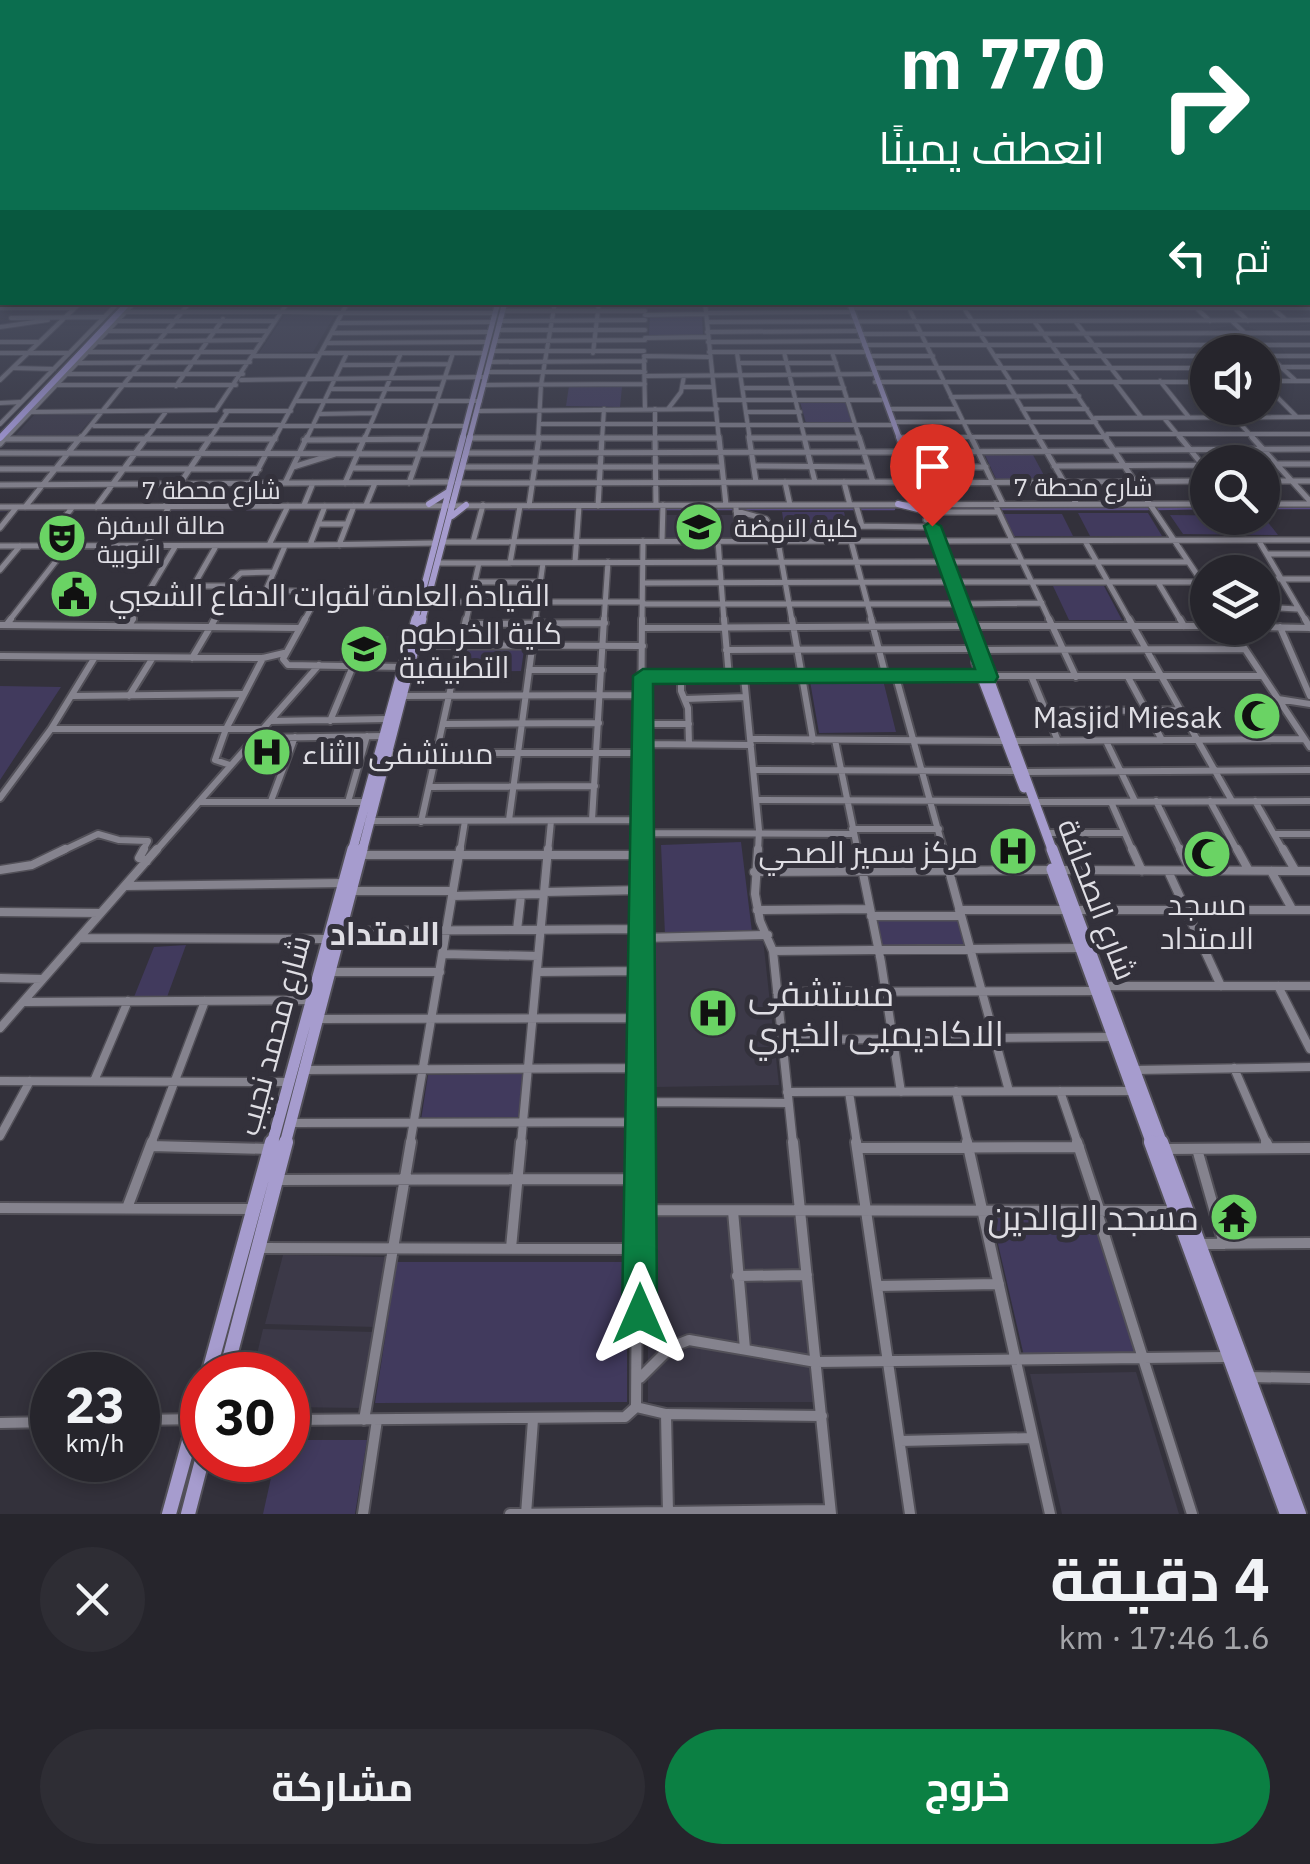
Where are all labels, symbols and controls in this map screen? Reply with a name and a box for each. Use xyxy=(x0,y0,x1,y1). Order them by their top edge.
text: 770 m xyxy=(900,17,1105,108)
icon: right xyxy=(1140,40,1270,170)
text: انعطف يمينًا xyxy=(878,118,1105,176)
icon: left xyxy=(1160,230,1215,285)
text: ثم xyxy=(1235,233,1270,282)
map controls xyxy=(1190,335,1280,645)
button: sound xyxy=(1190,335,1280,425)
pin xyxy=(890,424,975,527)
icon: arrive xyxy=(905,439,960,494)
button: search xyxy=(1190,445,1280,535)
street label: شارع محطة 7 xyxy=(1013,470,1153,504)
street label: شارع محطة 7 xyxy=(141,473,281,507)
school or university icon: كلية النهضة xyxy=(673,501,725,553)
place label: صالة السفرة النوبية xyxy=(97,508,225,570)
place label: كلية النهضة xyxy=(734,511,858,544)
theatre icon: صالة السفرة النوبية xyxy=(36,512,88,564)
button: layers xyxy=(1190,555,1280,645)
public building icon: القيادة العامة لقوات الدفاع الشعبي xyxy=(48,568,100,620)
place label: القيادة العامة لقوات الدفاع الشعبي xyxy=(109,575,550,619)
place label: كلية الخرطوم التطبيقية xyxy=(399,613,562,686)
school or university icon: كلية الخرطوم التطبيقية xyxy=(338,623,390,675)
mosque icon: Masjid Miesak xyxy=(1231,690,1283,742)
place label: Masjid Miesak xyxy=(1033,697,1222,736)
hospital icon: مستشفى الثناء xyxy=(241,726,293,778)
place label: مستشفى الثناء xyxy=(302,733,494,772)
street label: شارع الصحافة xyxy=(1048,813,1147,986)
hospital icon: مركز سمير الصحي xyxy=(987,825,1039,877)
mosque icon: مسجد الامتداد xyxy=(1181,828,1233,880)
place label: مركز سمير الصحي xyxy=(758,832,978,876)
place label: مسجد الامتداد xyxy=(1160,884,1254,957)
district label: الامتداد xyxy=(330,912,440,954)
street label: شارع محمد نجيب xyxy=(228,931,320,1140)
place label: مستشفى الاكاديميى الخيري xyxy=(748,970,1004,1061)
hospital icon: مستشفى الاكاديميى الخيري xyxy=(687,987,739,1039)
temple icon: مسجد الوالدين xyxy=(1208,1191,1260,1243)
place label: مسجد الوالدين xyxy=(987,1194,1199,1240)
position arrow xyxy=(588,1262,692,1366)
speed limit sign: 30 xyxy=(180,1352,310,1482)
text: 23 xyxy=(65,1372,125,1437)
text: km/h xyxy=(66,1426,124,1459)
text: 4 دقيقة xyxy=(1050,1539,1270,1618)
button: close xyxy=(40,1547,145,1652)
text: 1.6 km · 17:46 xyxy=(1059,1616,1270,1658)
button: مشاركة xyxy=(40,1729,645,1844)
button: خروج xyxy=(665,1729,1270,1844)

